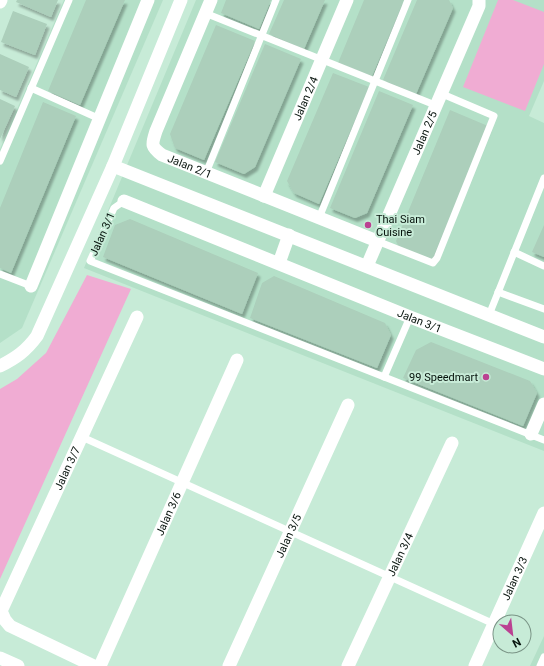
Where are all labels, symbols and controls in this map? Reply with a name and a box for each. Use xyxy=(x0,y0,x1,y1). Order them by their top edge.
street label: Jalan 2/4 xyxy=(291,75,321,123)
street label: Jalan 2/5 xyxy=(410,109,440,157)
street label: Jalan 2/1 xyxy=(166,152,214,181)
street label: Jalan 3/1 xyxy=(87,210,118,258)
place label: Thai Siam Cuisine xyxy=(376,213,425,239)
marker: Thai Siam Cuisine xyxy=(363,220,373,230)
street label: Jalan 3/1 xyxy=(395,307,443,336)
place label: 99 Speedmart xyxy=(409,371,478,384)
marker: 99 Speedmart xyxy=(481,372,491,382)
street label: Jalan 3/7 xyxy=(52,445,83,492)
street label: Jalan 3/6 xyxy=(153,490,184,538)
street label: Jalan 3/5 xyxy=(273,512,304,560)
street label: Jalan 3/4 xyxy=(385,531,416,579)
street label: Jalan 3/3 xyxy=(499,555,530,603)
north arrow xyxy=(492,614,532,654)
text: N xyxy=(510,635,523,650)

